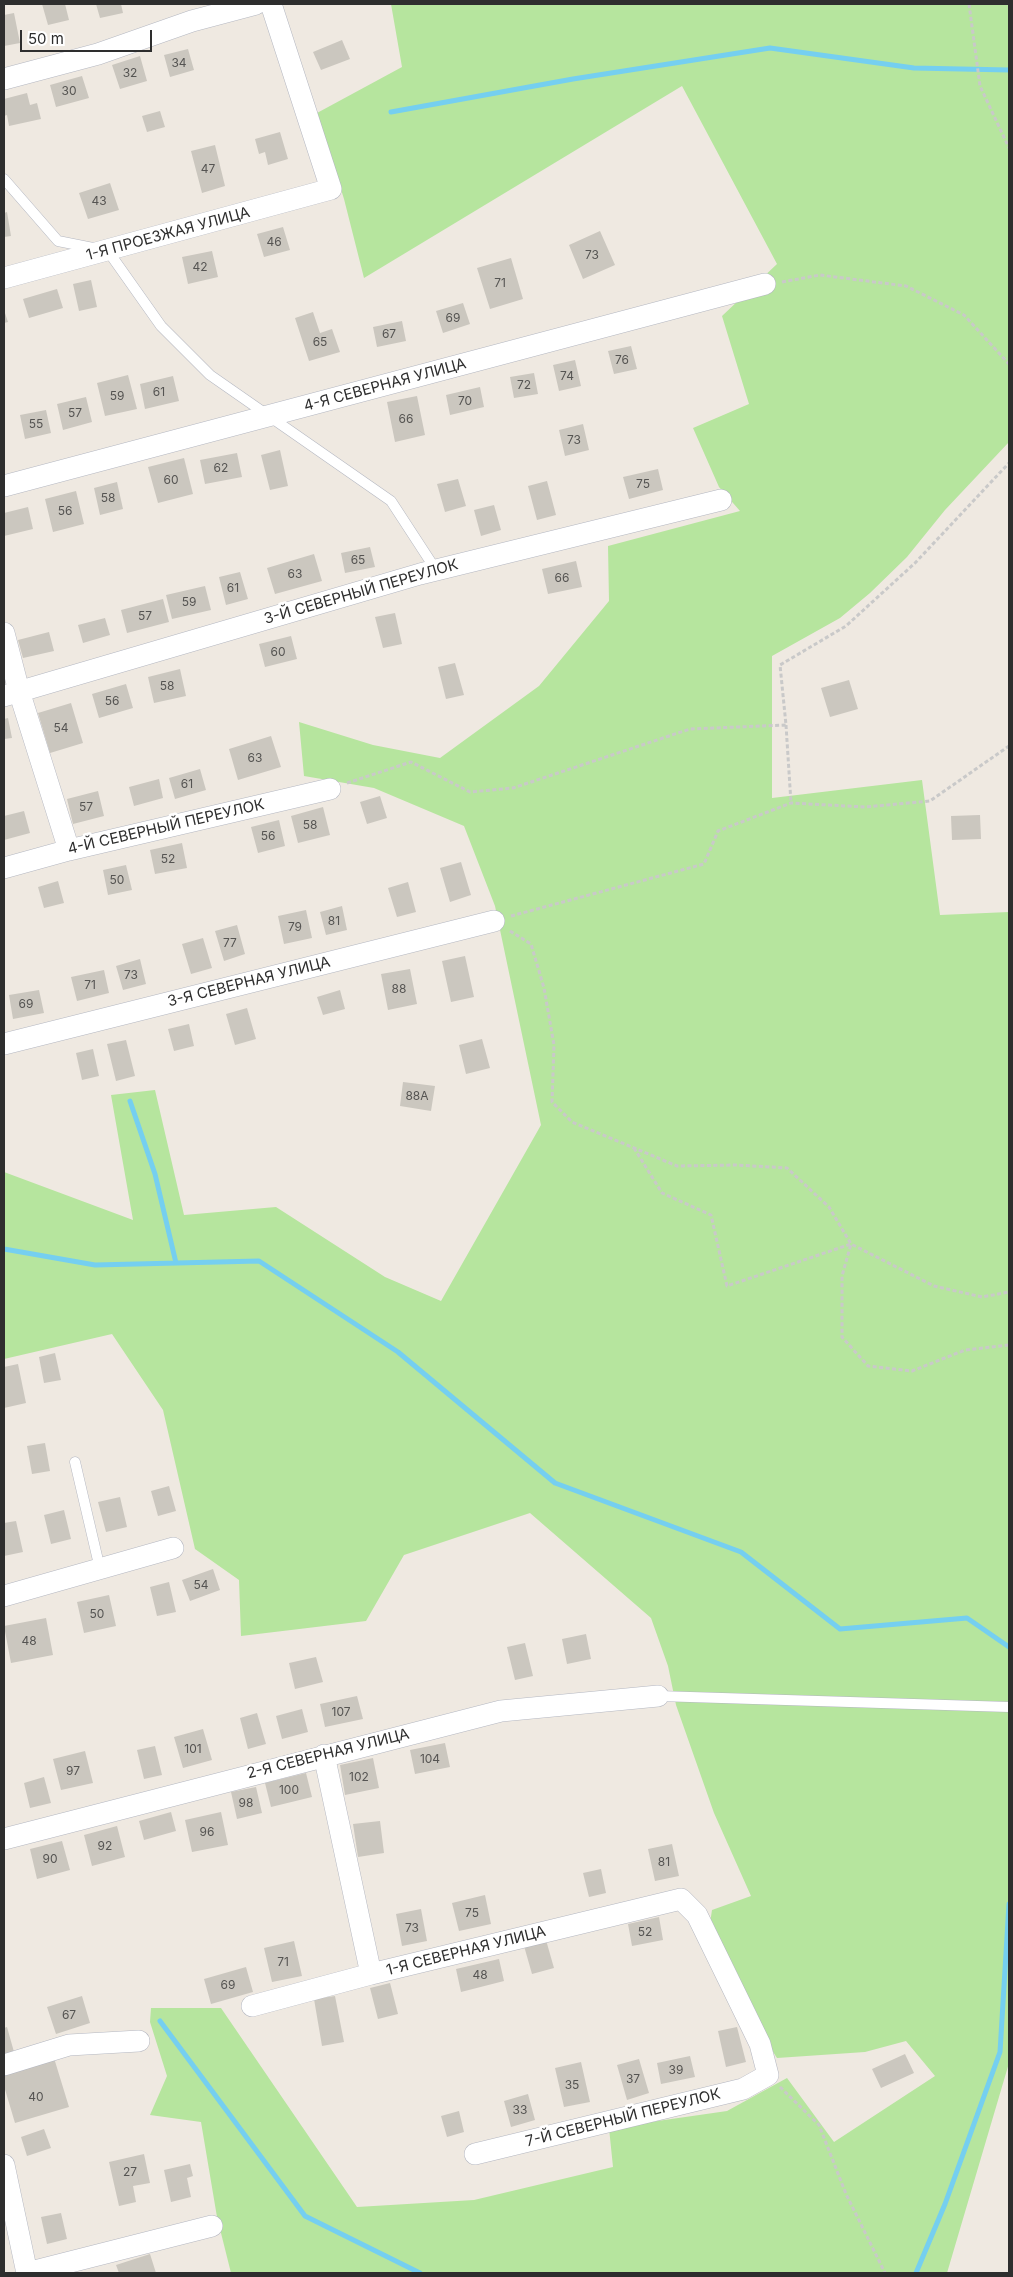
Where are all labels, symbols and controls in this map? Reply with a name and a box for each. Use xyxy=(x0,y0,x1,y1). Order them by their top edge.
scale bar xyxy=(22,20,155,52)
text: 50 m xyxy=(28,29,64,48)
house number: 34 xyxy=(171,56,187,70)
house number: 32 xyxy=(123,66,137,80)
house number: 30 xyxy=(62,84,76,98)
house number: 47 xyxy=(201,162,215,176)
house number: 43 xyxy=(91,194,107,208)
street label: 1-Я ПРОЕЗЖАЯ УЛИЦА xyxy=(84,203,252,265)
house number: 46 xyxy=(266,235,282,249)
house number: 73 xyxy=(585,248,599,262)
house number: 42 xyxy=(192,260,208,274)
house number: 71 xyxy=(494,276,506,290)
house number: 69 xyxy=(446,311,460,325)
house number: 67 xyxy=(382,327,396,341)
house number: 65 xyxy=(313,335,327,349)
house number: 76 xyxy=(615,353,629,367)
street label: 4-Я СЕВЕРНАЯ УЛИЦА xyxy=(302,355,468,415)
house number: 74 xyxy=(560,369,574,383)
house number: 72 xyxy=(517,378,531,392)
house number: 61 xyxy=(153,385,165,399)
house number: 59 xyxy=(110,389,124,403)
house number: 70 xyxy=(458,394,472,408)
house number: 57 xyxy=(68,406,82,420)
house number: 66 xyxy=(399,412,413,426)
house number: 55 xyxy=(29,417,43,431)
house number: 73 xyxy=(567,433,581,447)
house number: 62 xyxy=(214,461,228,475)
house number: 60 xyxy=(163,473,179,487)
house number: 75 xyxy=(636,477,650,491)
house number: 58 xyxy=(101,491,115,505)
house number: 56 xyxy=(58,504,72,518)
house number: 65 xyxy=(351,553,365,567)
street label: 3-Й СЕВЕРНЫЙ ПЕРЕУЛОК xyxy=(262,556,460,628)
house number: 63 xyxy=(288,567,302,581)
house number: 66 xyxy=(555,571,569,585)
house number: 61 xyxy=(227,581,239,595)
house number: 59 xyxy=(182,595,196,609)
house number: 57 xyxy=(138,609,152,623)
house number: 60 xyxy=(270,645,286,659)
house number: 58 xyxy=(160,679,174,693)
house number: 56 xyxy=(105,694,119,708)
house number: 54 xyxy=(53,721,69,735)
house number: 63 xyxy=(248,751,262,765)
house number: 61 xyxy=(181,777,193,791)
street label: 4-Й СЕВЕРНЫЙ ПЕРЕУЛОК xyxy=(66,796,266,858)
house number: 57 xyxy=(79,800,93,814)
house number: 58 xyxy=(303,818,317,832)
house number: 56 xyxy=(261,829,275,843)
house number: 52 xyxy=(161,852,175,866)
house number: 50 xyxy=(110,873,124,887)
house number: 81 xyxy=(328,914,340,928)
house number: 79 xyxy=(288,920,302,934)
house number: 77 xyxy=(223,936,237,950)
street label: 3-Я СЕВЕРНАЯ УЛИЦА xyxy=(166,953,332,1011)
house number: 73 xyxy=(124,968,138,982)
house number: 71 xyxy=(84,978,96,992)
house number: 88 xyxy=(392,982,406,996)
house number: 69 xyxy=(19,997,33,1011)
house number: 88А xyxy=(405,1089,429,1103)
house number: 54 xyxy=(193,1578,209,1592)
house number: 50 xyxy=(90,1607,104,1621)
house number: 48 xyxy=(21,1634,37,1648)
house number: 107 xyxy=(331,1705,351,1719)
street label: 2-Я СЕВЕРНАЯ УЛИЦА xyxy=(245,1725,411,1783)
house number: 101 xyxy=(184,1742,202,1756)
house number: 104 xyxy=(420,1752,440,1766)
house number: 97 xyxy=(66,1764,80,1778)
house number: 102 xyxy=(349,1770,369,1784)
house number: 100 xyxy=(279,1783,299,1797)
house number: 98 xyxy=(239,1796,253,1810)
house number: 96 xyxy=(200,1825,214,1839)
house number: 92 xyxy=(98,1839,112,1853)
house number: 90 xyxy=(42,1852,58,1866)
house number: 81 xyxy=(658,1855,670,1869)
house number: 75 xyxy=(465,1906,479,1920)
house number: 73 xyxy=(405,1921,419,1935)
street label: 1-Я СЕВЕРНАЯ УЛИЦА xyxy=(384,1922,548,1980)
house number: 52 xyxy=(638,1925,652,1939)
house number: 71 xyxy=(277,1955,289,1969)
house number: 48 xyxy=(472,1968,488,1982)
house number: 69 xyxy=(221,1978,235,1992)
house number: 67 xyxy=(62,2008,76,2022)
house number: 39 xyxy=(669,2063,683,2077)
house number: 37 xyxy=(626,2072,640,2086)
house number: 35 xyxy=(565,2078,579,2092)
street label: 7-Й СЕВЕРНЫЙ ПЕРЕУЛОК xyxy=(524,2085,722,2151)
house number: 40 xyxy=(28,2090,44,2104)
house number: 33 xyxy=(513,2103,527,2117)
house number: 27 xyxy=(123,2165,137,2179)

